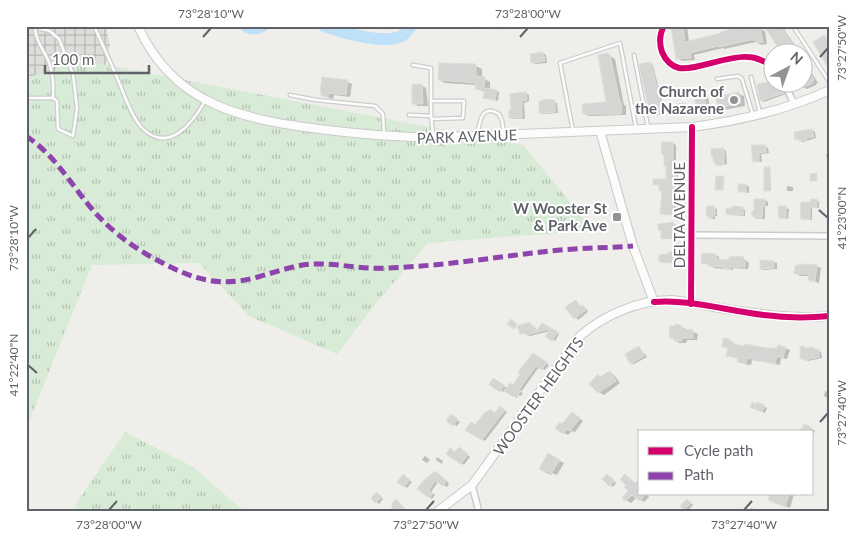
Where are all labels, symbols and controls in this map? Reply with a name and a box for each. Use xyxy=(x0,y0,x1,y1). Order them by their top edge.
text: 73°28'10"W xyxy=(178,6,245,21)
text: 73°28'00"W xyxy=(495,6,562,21)
text: 73°27'50"W xyxy=(834,14,849,81)
scale bar xyxy=(45,42,149,74)
north arrow xyxy=(764,42,814,92)
text: N xyxy=(787,48,807,68)
text: 100 m xyxy=(52,50,94,68)
place label: Church of the Nazarene xyxy=(635,82,725,117)
marker: Church of the Nazarene xyxy=(728,94,740,106)
street label: PARK AVENUE xyxy=(417,125,517,147)
street label: DELTA AVENUE xyxy=(670,162,688,268)
text: 41°23'00"N xyxy=(834,187,849,249)
place label: W Wooster St & Park Ave xyxy=(513,199,607,234)
text: 73°28'10"W xyxy=(6,204,21,271)
marker: W Wooster St & Park Ave xyxy=(611,211,623,223)
street label: WOOSTER HEIGHTS xyxy=(489,333,587,459)
text: 41°22'40"N xyxy=(6,334,21,396)
text: 73°27'40"W xyxy=(834,379,849,446)
legend xyxy=(638,430,814,496)
text: Cycle path xyxy=(684,441,753,459)
text: Path xyxy=(684,465,714,483)
text: 73°28'00"W xyxy=(76,517,143,532)
text: 73°27'50"W xyxy=(393,517,460,532)
text: 73°27'40"W xyxy=(711,517,778,532)

